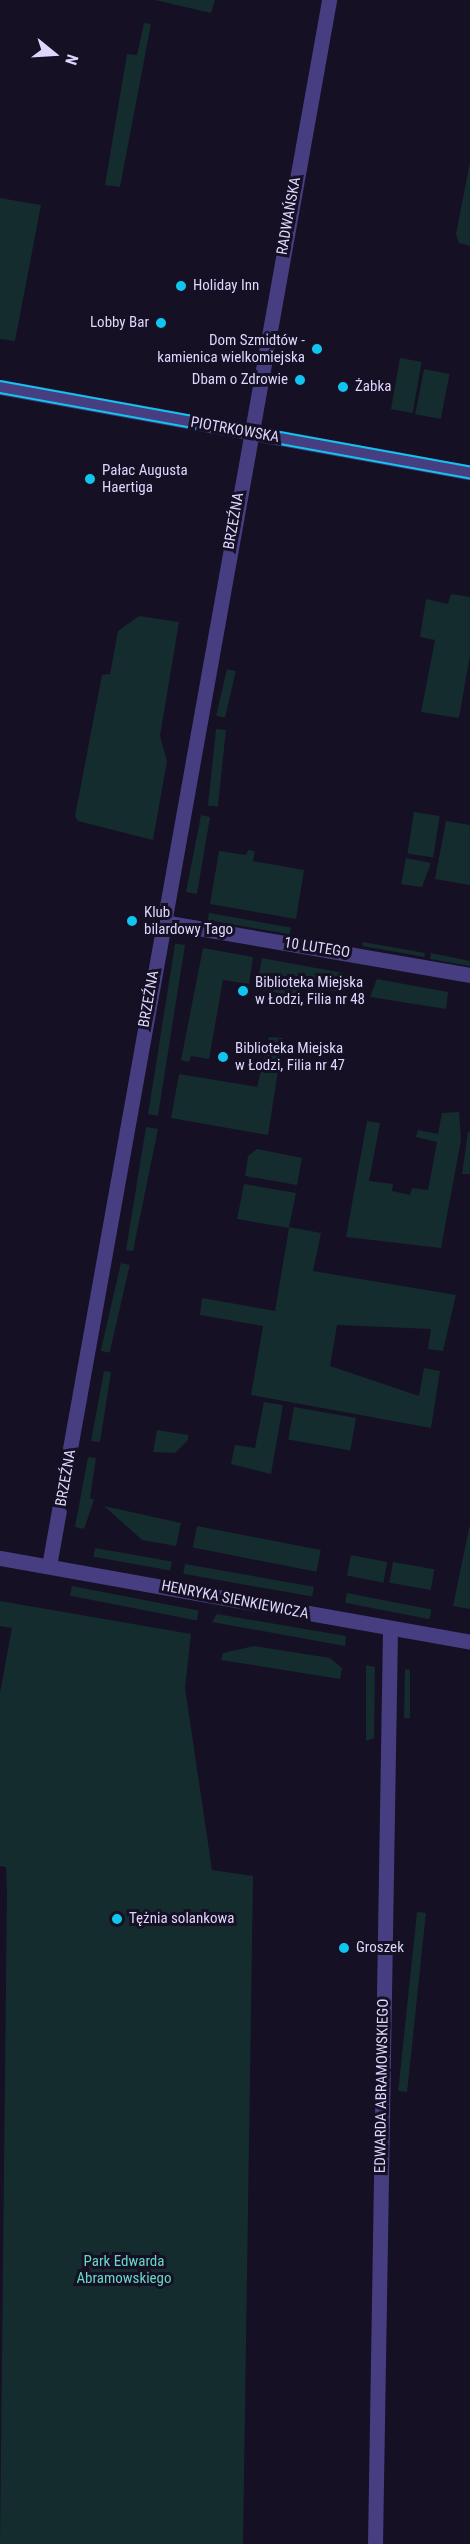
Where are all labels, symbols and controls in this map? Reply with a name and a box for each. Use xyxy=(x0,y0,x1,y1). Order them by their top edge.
north arrow xyxy=(24,24,84,84)
text: N xyxy=(61,52,82,67)
street label: RADWAŃSKA xyxy=(273,176,305,256)
place label: Holiday Inn xyxy=(193,277,259,295)
marker: Holiday Inn xyxy=(174,279,188,293)
place label: Lobby Bar xyxy=(90,314,149,332)
marker: Lobby Bar xyxy=(154,316,168,330)
place label: Dom Szmidtów - kamienica wielkomiejska xyxy=(157,331,305,366)
marker: Dom Szmidtów - kamienica wielkomiejska xyxy=(310,342,324,356)
place label: Dbam o Zdrowie xyxy=(192,371,288,389)
marker: Dbam o Zdrowie xyxy=(293,373,307,387)
place label: Żabka xyxy=(355,378,391,396)
marker: Żabka xyxy=(336,380,350,394)
street label: PIOTRKOWSKA xyxy=(189,413,281,447)
place label: Pałac Augusta Haertiga xyxy=(102,461,188,496)
marker: Pałac Augusta Haertiga xyxy=(83,472,97,486)
street label: BRZEŹNA xyxy=(220,491,248,551)
place label: Klub bilardowy Tago xyxy=(144,903,233,938)
marker: Klub bilardowy Tago xyxy=(125,914,139,928)
street label: 10 LUTEGO xyxy=(283,934,351,962)
street label: BRZEŹNA xyxy=(135,969,163,1029)
place label: Biblioteka Miejska w Łodzi, Filia nr 48 xyxy=(255,973,365,1008)
marker: Biblioteka Miejska w Łodzi, Filia nr 48 xyxy=(236,984,250,998)
place label: Biblioteka Miejska w Łodzi, Filia nr 47 xyxy=(235,1039,345,1074)
marker: Biblioteka Miejska w Łodzi, Filia nr 47 xyxy=(216,1050,230,1064)
street label: BRZEŹNA xyxy=(52,1448,80,1508)
street label: HENRYKA SIENKIEWICZA xyxy=(160,1577,310,1623)
place label: Tężnia solankowa xyxy=(129,1910,235,1928)
marker: Tężnia solankowa xyxy=(110,1912,124,1926)
place label: Groszek xyxy=(356,1939,404,1957)
marker: Groszek xyxy=(337,1941,351,1955)
street label: EDWARDA ABRAMOWSKIEGO xyxy=(371,1999,393,2173)
park label: Park Edwarda Abramowskiego xyxy=(76,2252,172,2287)

